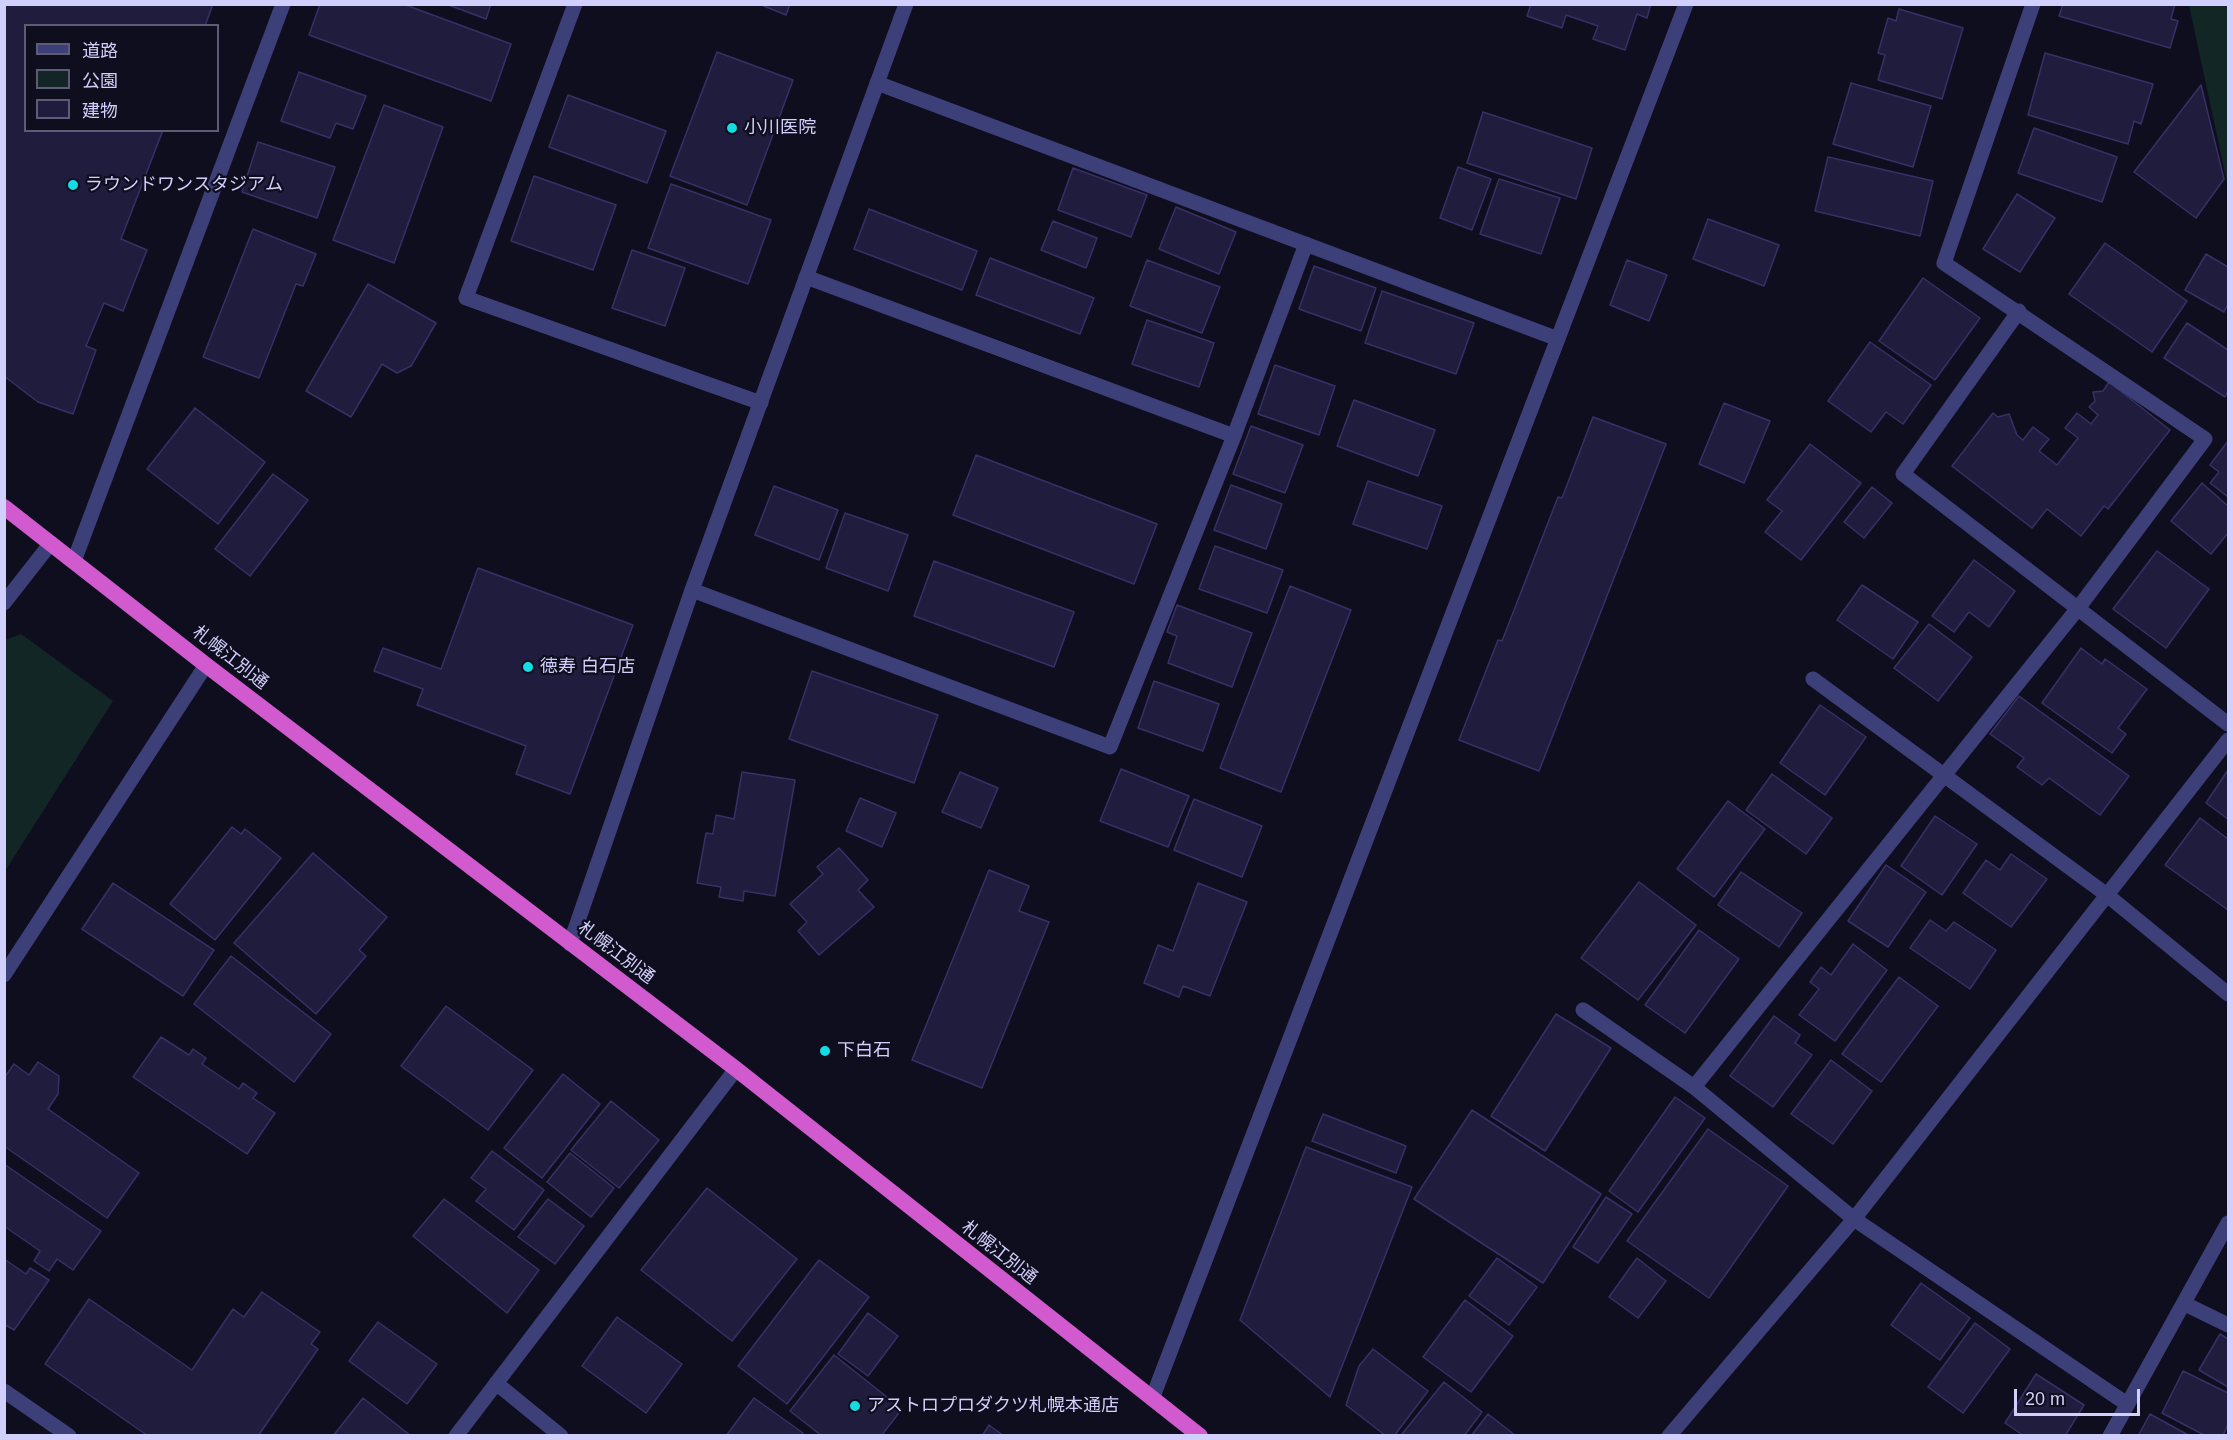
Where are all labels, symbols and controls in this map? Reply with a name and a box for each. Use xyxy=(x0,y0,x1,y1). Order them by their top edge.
legend xyxy=(24,24,219,132)
text: 道路 xyxy=(82,41,118,61)
text: 公園 xyxy=(82,71,118,91)
text: 建物 xyxy=(82,101,118,121)
place label: 小川医院 xyxy=(744,117,816,139)
marker: 小川医院 xyxy=(725,121,739,135)
place label: ラウンドワンスタジアム xyxy=(85,174,283,196)
marker: ラウンドワンスタジアム xyxy=(66,178,80,192)
street label: 札幌江別通 xyxy=(188,622,272,694)
place label: 徳寿 白石店 xyxy=(540,656,635,678)
marker: 徳寿 白石店 xyxy=(521,660,535,674)
street label: 札幌江別通 xyxy=(574,917,658,989)
place label: 下白石 xyxy=(837,1040,891,1062)
marker: 下白石 xyxy=(818,1044,832,1058)
street label: 札幌江別通 xyxy=(957,1217,1041,1289)
scale bar xyxy=(2017,1377,2143,1415)
text: 20 m xyxy=(2025,1389,2065,1409)
place label: アストロプロダクツ札幌本通店 xyxy=(867,1395,1119,1417)
marker: アストロプロダクツ札幌本通店 xyxy=(848,1399,862,1413)

